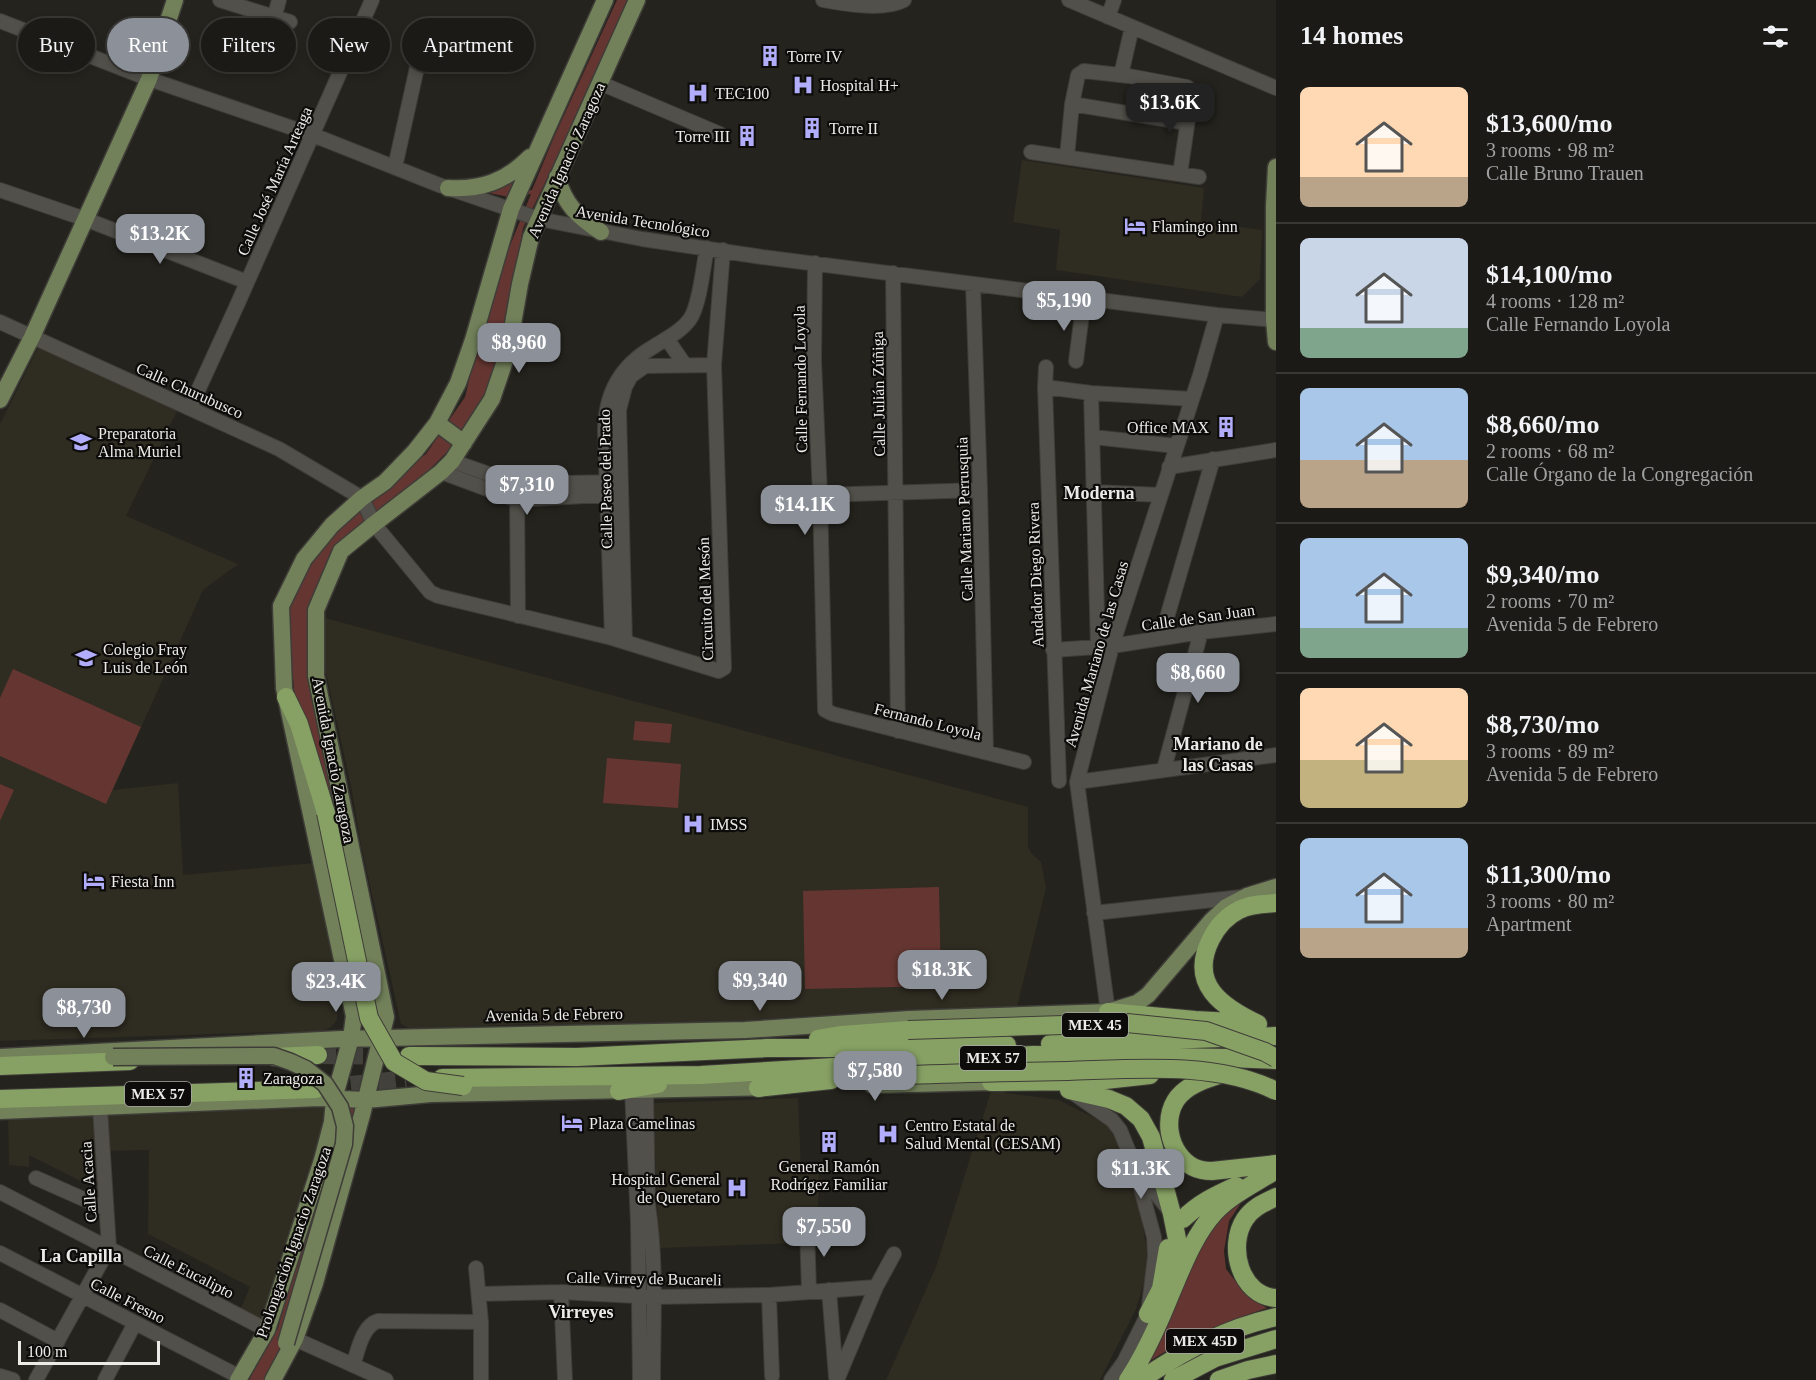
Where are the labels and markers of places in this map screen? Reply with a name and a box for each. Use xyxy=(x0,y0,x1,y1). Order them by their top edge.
building icon: Torre IV xyxy=(758,44,782,68)
place label: Torre IV xyxy=(787,48,843,65)
hospital icon: Hospital H+ xyxy=(791,73,815,97)
place label: Hospital H+ xyxy=(820,77,899,95)
hospital icon: TEC100 xyxy=(686,81,710,105)
pin: $13.6K xyxy=(1121,83,1219,134)
place label: TEC100 xyxy=(715,85,769,102)
building icon: Torre II xyxy=(800,116,824,140)
place label: Torre II xyxy=(829,120,878,137)
building icon: Torre III xyxy=(735,124,759,148)
place label: Torre III xyxy=(676,128,730,145)
pin: $13.2K xyxy=(111,214,209,265)
hotel icon: Flamingo inn xyxy=(1123,214,1147,238)
place label: Flamingo inn xyxy=(1152,218,1238,236)
pin: $5,190 xyxy=(1015,281,1113,332)
pin: $8,960 xyxy=(470,323,568,374)
building icon: Office MAX xyxy=(1214,415,1238,439)
place label: Office MAX xyxy=(1127,419,1209,436)
place label: Preparatoria Alma Muriel xyxy=(98,425,182,460)
school or university icon: Preparatoria Alma Muriel xyxy=(69,430,93,454)
pin: $7,310 xyxy=(478,465,576,516)
pin: $14.1K xyxy=(756,485,854,536)
place label: Colegio Fray Luis de León xyxy=(103,641,187,676)
school or university icon: Colegio Fray Luis de León xyxy=(74,646,98,670)
pin: $8,660 xyxy=(1149,653,1247,704)
hospital icon: IMSS xyxy=(681,812,705,836)
place label: IMSS xyxy=(710,816,747,833)
hotel icon: Fiesta Inn xyxy=(82,869,106,893)
place label: Fiesta Inn xyxy=(111,873,175,890)
pin: $18.3K xyxy=(893,950,991,1001)
pin: $9,340 xyxy=(711,961,809,1012)
pin: $23.4K xyxy=(287,962,385,1013)
pin: $8,730 xyxy=(35,988,133,1039)
pin: $7,580 xyxy=(826,1051,924,1102)
building icon: Zaragoza xyxy=(234,1066,258,1090)
place label: Zaragoza xyxy=(263,1070,323,1088)
hotel icon: Plaza Camelinas xyxy=(560,1111,584,1135)
place label: Plaza Camelinas xyxy=(589,1115,695,1132)
place label: Centro Estatal de Salud Mental (CESAM) xyxy=(905,1117,1061,1153)
hospital icon: Centro Estatal de Salud Mental (CESAM) xyxy=(876,1122,900,1146)
building icon: General Ramón Rodrígez Familiar xyxy=(817,1130,841,1154)
pin: $11.3K xyxy=(1092,1149,1190,1200)
place label: General Ramón Rodrígez Familiar xyxy=(771,1158,888,1194)
place label: Hospital General de Queretaro xyxy=(611,1171,721,1206)
hospital icon: Hospital General de Queretaro xyxy=(725,1176,749,1200)
pin: $7,550 xyxy=(775,1207,873,1258)

